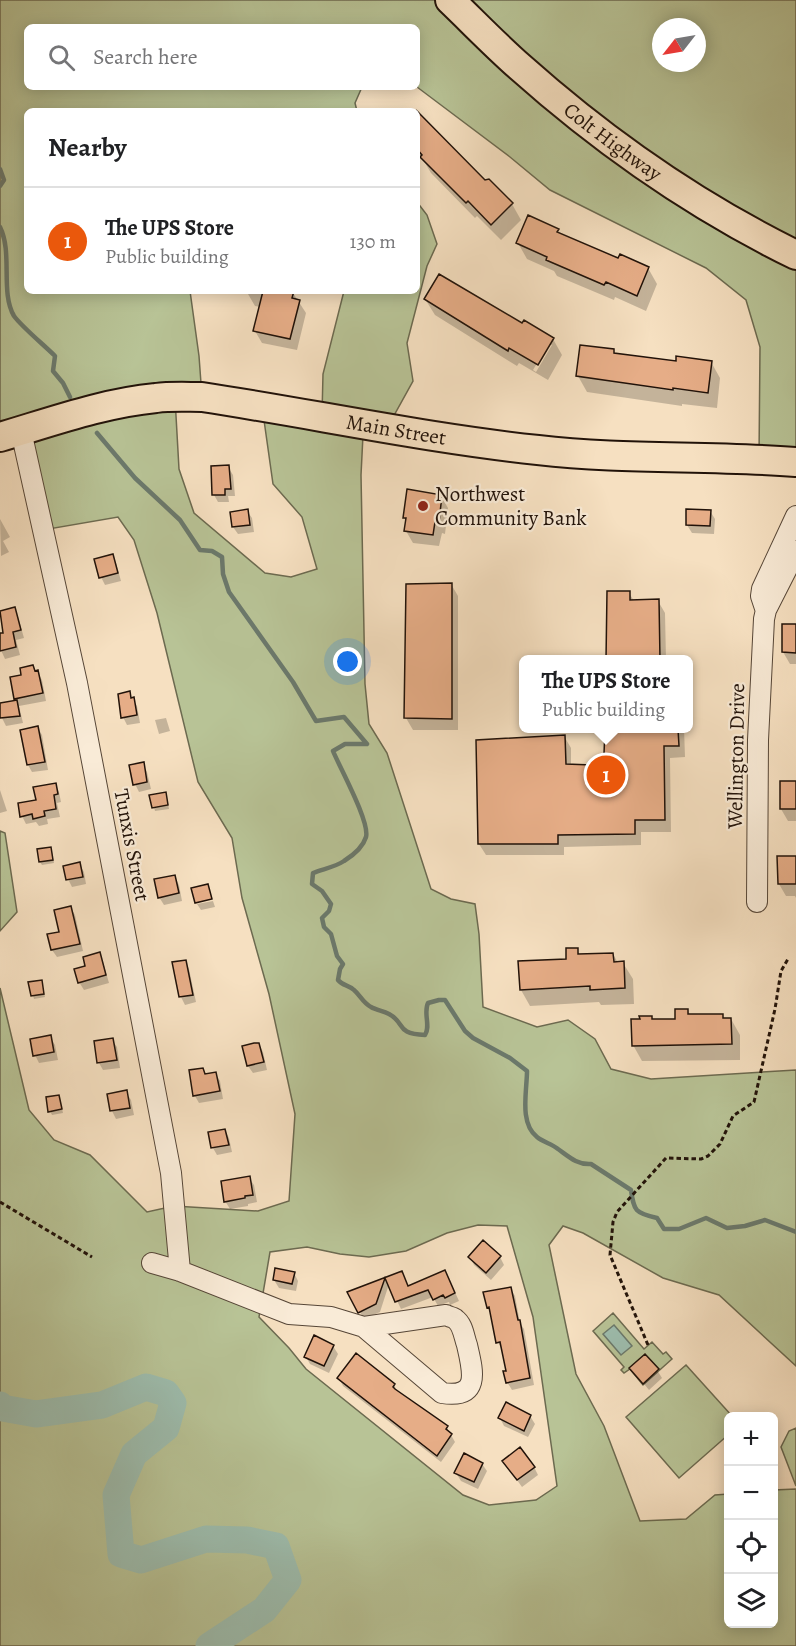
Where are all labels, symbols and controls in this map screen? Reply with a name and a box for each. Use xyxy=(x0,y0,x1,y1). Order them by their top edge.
north arrow xyxy=(652,18,706,72)
search box xyxy=(24,24,420,90)
icon: search xyxy=(45,41,78,74)
text: Search here xyxy=(93,42,198,72)
street label: Colt Highway xyxy=(558,96,668,188)
text: Nearby xyxy=(48,130,127,165)
text: The UPS Store xyxy=(105,213,234,243)
text: 1 xyxy=(64,228,71,255)
text: 130 m xyxy=(350,228,396,255)
text: Public building xyxy=(105,243,229,270)
street label: Main Street xyxy=(344,408,448,452)
place label: Northwest Community Bank xyxy=(435,480,587,532)
marker: Northwest Community Bank xyxy=(416,499,430,513)
your location xyxy=(333,647,362,676)
popup xyxy=(519,655,693,733)
text: The UPS Store xyxy=(542,666,670,696)
street label: Wellington Drive xyxy=(721,683,751,830)
text: Public building xyxy=(542,696,665,723)
pin: 1 xyxy=(586,752,626,798)
street label: Tunxis Street xyxy=(107,786,157,904)
map controls xyxy=(724,1412,778,1628)
button: + xyxy=(724,1412,778,1466)
button: − xyxy=(724,1466,778,1520)
button: locate xyxy=(724,1520,778,1574)
button: layers xyxy=(724,1574,778,1628)

